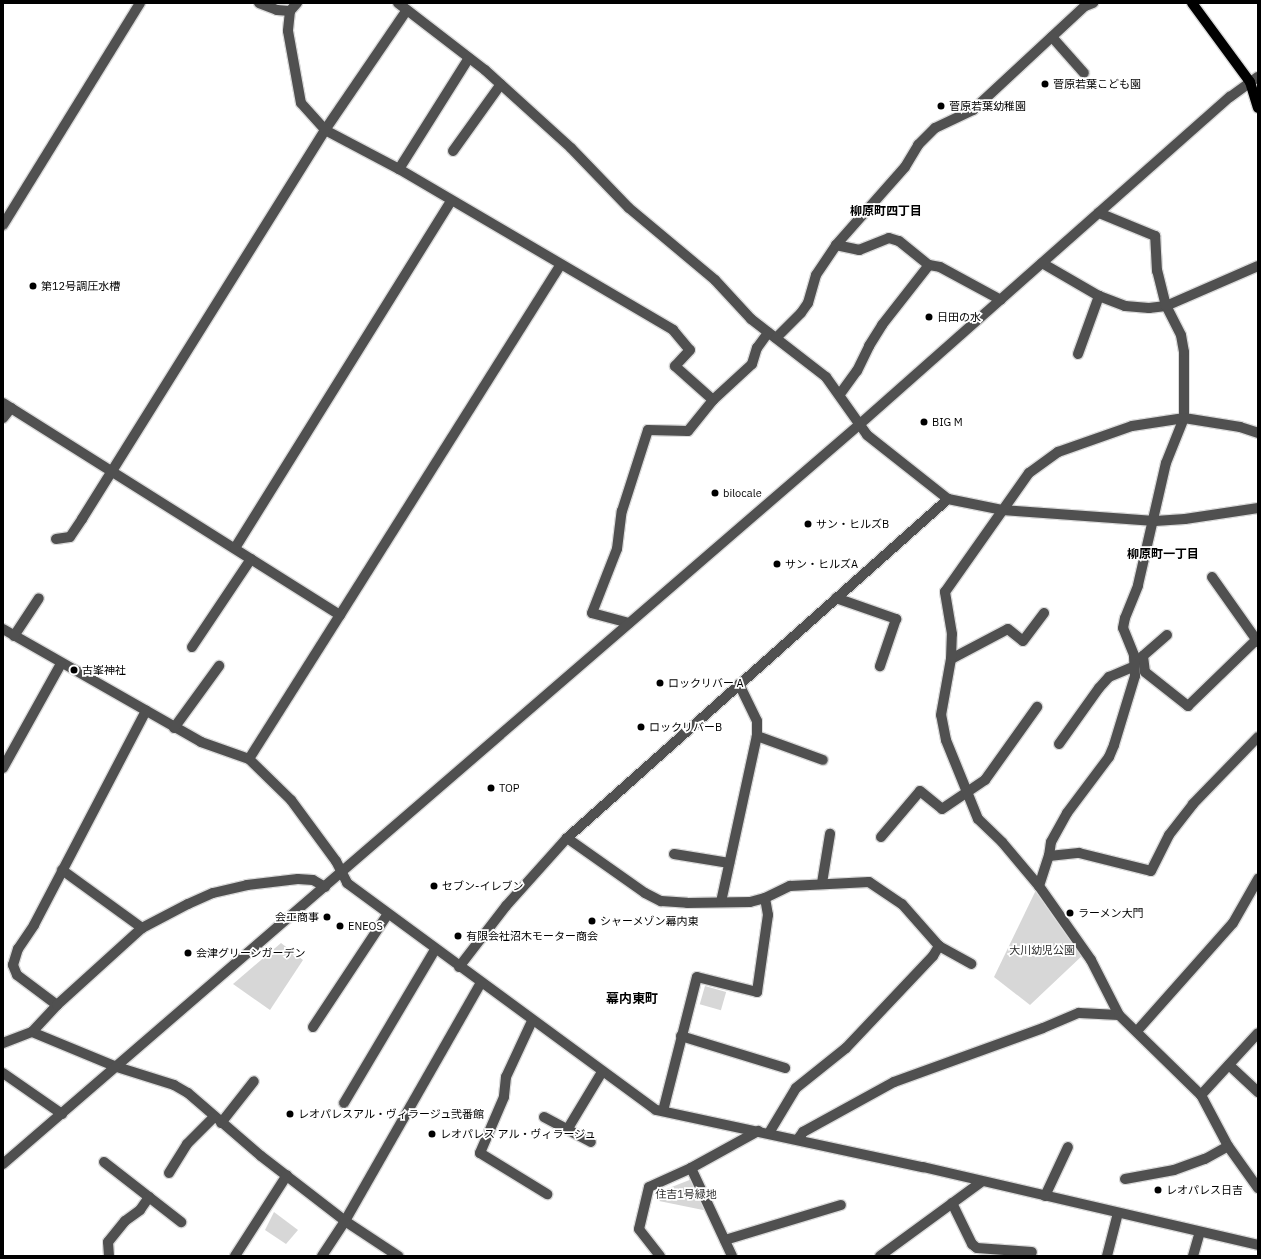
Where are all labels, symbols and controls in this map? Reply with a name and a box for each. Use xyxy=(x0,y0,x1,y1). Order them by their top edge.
place label: 菅原若葉こども園 xyxy=(1053,77,1141,91)
marker: 菅原若葉こども園 xyxy=(1040,79,1050,89)
place label: 菅原若葉幼稚園 xyxy=(949,99,1026,113)
marker: 菅原若葉幼稚園 xyxy=(936,101,946,111)
district label: 柳原町四丁目 xyxy=(850,204,922,218)
place label: 第12号調圧水槽 xyxy=(41,279,120,293)
marker: 第12号調圧水槽 xyxy=(28,281,38,291)
place label: 日田の水 xyxy=(937,310,981,324)
marker: 日田の水 xyxy=(924,312,934,322)
place label: BIG M xyxy=(932,415,963,429)
marker: BIG M xyxy=(919,417,929,427)
place label: bilocale xyxy=(723,486,762,500)
marker: bilocale xyxy=(710,488,720,498)
place label: サン・ヒルズB xyxy=(816,517,889,531)
marker: サン・ヒルズB xyxy=(803,519,813,529)
district label: 柳原町一丁目 xyxy=(1127,547,1199,561)
place label: サン・ヒルズA xyxy=(785,557,858,571)
marker: サン・ヒルズA xyxy=(772,559,782,569)
place label: 古峯神社 xyxy=(82,663,126,677)
marker: 古峯神社 xyxy=(69,665,79,675)
place label: ロックリバー A xyxy=(668,676,744,690)
marker: ロックリバー A xyxy=(655,678,665,688)
place label: ロックリバーB xyxy=(649,720,722,734)
marker: ロックリバーB xyxy=(636,722,646,732)
place label: TOP xyxy=(499,781,520,795)
marker: TOP xyxy=(486,783,496,793)
place label: セブン-イレブン xyxy=(442,879,523,893)
marker: セブン-イレブン xyxy=(429,881,439,891)
place label: ラーメン大門 xyxy=(1078,906,1144,920)
marker: ラーメン大門 xyxy=(1065,908,1075,918)
place label: 会工商事 xyxy=(275,910,319,924)
marker: 会工商事 xyxy=(322,912,332,922)
place label: シャーメゾン幕内東 xyxy=(600,914,699,928)
marker: シャーメゾン幕内東 xyxy=(587,916,597,926)
place label: ENEOS xyxy=(348,919,383,933)
marker: ENEOS xyxy=(335,921,345,931)
place label: 有限会社沼木モーター商会 xyxy=(466,929,598,943)
marker: 有限会社沼木モーター商会 xyxy=(453,931,463,941)
park label: 大川幼児公園 xyxy=(1009,943,1075,957)
place label: 会津グリーンガーデン xyxy=(196,946,306,960)
marker: 会津グリーンガーデン xyxy=(183,948,193,958)
district label: 幕内東町 xyxy=(606,991,658,1007)
place label: レオパレスアル・ヴィラージュ弐番館 xyxy=(298,1107,485,1121)
marker: レオパレスアル・ヴィラージュ弐番館 xyxy=(285,1109,295,1119)
place label: レオパレス アル・ヴィラージュ xyxy=(440,1127,597,1141)
marker: レオパレス アル・ヴィラージュ xyxy=(427,1129,437,1139)
place label: レオパレス日吉 xyxy=(1166,1183,1243,1197)
marker: レオパレス日吉 xyxy=(1153,1185,1163,1195)
park label: 住吉1号緑地 xyxy=(655,1187,717,1201)

